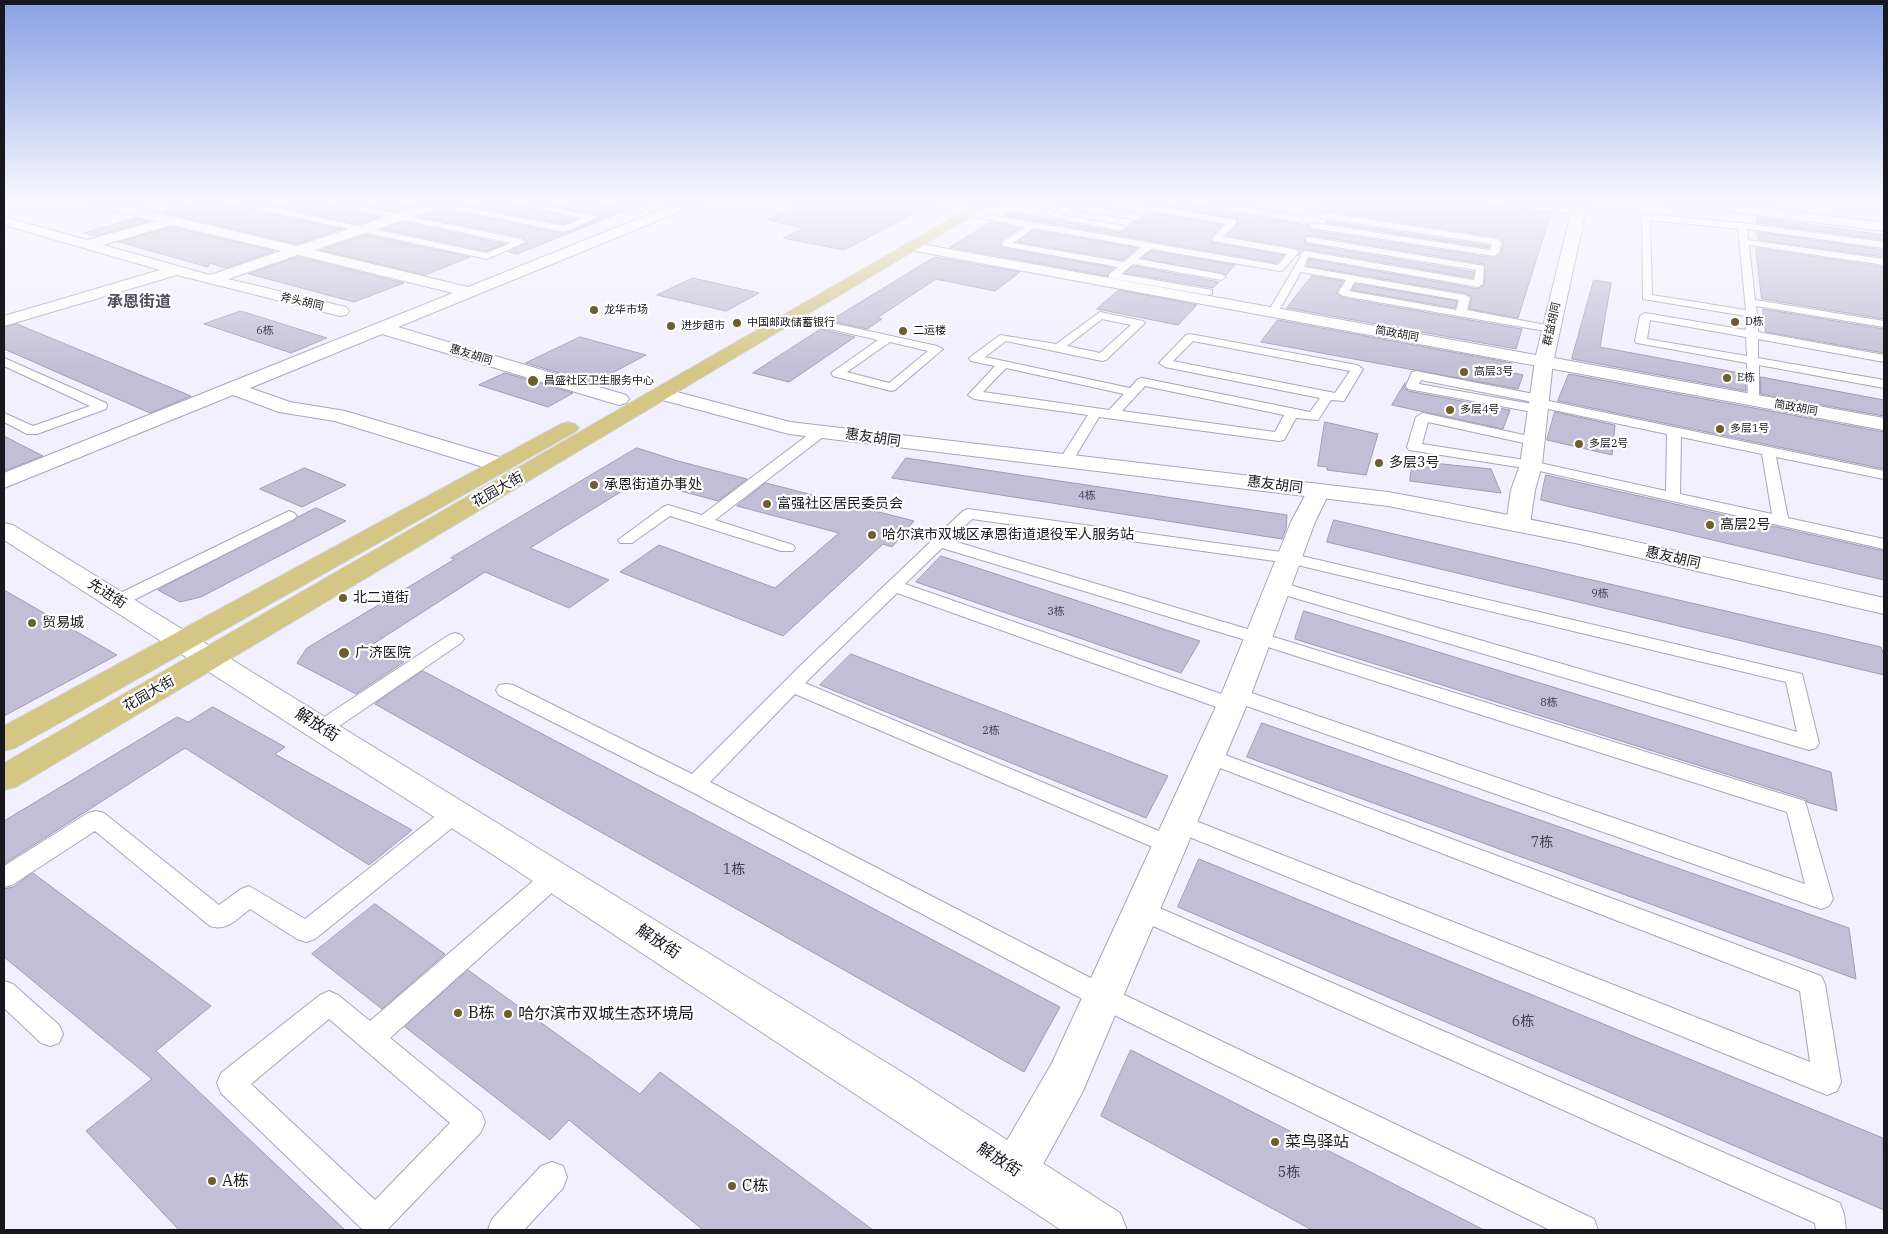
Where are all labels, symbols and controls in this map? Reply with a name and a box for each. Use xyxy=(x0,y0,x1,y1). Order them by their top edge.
street label: 斧头胡同 xyxy=(279,291,325,313)
district label: 承恩街道 xyxy=(107,292,171,312)
street label: 群益胡同 xyxy=(1541,301,1563,347)
place label: 龙华市场 xyxy=(604,303,648,317)
marker: 龙华市场 xyxy=(588,304,600,316)
place label: D栋 xyxy=(1745,315,1764,329)
place label: 中国邮政储蓄银行 xyxy=(747,316,835,330)
marker: D栋 xyxy=(1729,316,1741,328)
marker: 中国邮政储蓄银行 xyxy=(731,317,743,329)
place label: 进步超市 xyxy=(681,319,725,333)
marker: 进步超市 xyxy=(665,320,677,332)
house number: 6栋 xyxy=(256,324,274,338)
place label: 二运楼 xyxy=(913,324,946,338)
street label: 简政胡同 xyxy=(1374,324,1420,344)
marker: 二运楼 xyxy=(897,325,909,337)
street label: 惠友胡同 xyxy=(448,342,494,368)
place label: 高层3号 xyxy=(1474,365,1514,379)
marker: 高层3号 xyxy=(1458,366,1470,378)
place label: E栋 xyxy=(1737,371,1755,385)
marker: E栋 xyxy=(1721,372,1733,384)
marker: 昌盛社区卫生服务中心 xyxy=(526,374,540,388)
place label: 昌盛社区卫生服务中心 xyxy=(544,374,654,388)
street label: 简政胡同 xyxy=(1773,398,1819,418)
place label: 多层4号 xyxy=(1460,403,1500,417)
marker: 多层4号 xyxy=(1444,404,1456,416)
place label: 多层1号 xyxy=(1730,422,1770,436)
marker: 多层1号 xyxy=(1714,423,1726,435)
street label: 惠友胡同 xyxy=(844,426,902,450)
place label: 多层2号 xyxy=(1589,437,1629,451)
marker: 多层2号 xyxy=(1573,438,1585,450)
place label: 多层3号 xyxy=(1389,455,1439,471)
marker: 多层3号 xyxy=(1373,457,1385,469)
street label: 花园大街 xyxy=(470,469,526,511)
street label: 惠友胡同 xyxy=(1246,473,1304,497)
place label: 承恩街道办事处 xyxy=(604,477,702,493)
marker: 承恩街道办事处 xyxy=(588,479,600,491)
house number: 4栋 xyxy=(1078,489,1096,503)
place label: 富强社区居民委员会 xyxy=(777,496,903,512)
marker: 富强社区居民委员会 xyxy=(761,498,773,510)
place label: 高层2号 xyxy=(1720,517,1770,533)
marker: 高层2号 xyxy=(1704,519,1716,531)
place label: 哈尔滨市双城区承恩街道退役军人服务站 xyxy=(882,527,1134,543)
marker: 哈尔滨市双城区承恩街道退役军人服务站 xyxy=(866,529,878,541)
street label: 惠友胡同 xyxy=(1644,544,1702,572)
street label: 先进街 xyxy=(85,576,129,612)
house number: 9栋 xyxy=(1591,587,1609,601)
place label: 北二道街 xyxy=(353,590,409,606)
marker: 北二道街 xyxy=(337,592,349,604)
house number: 3栋 xyxy=(1047,605,1065,619)
place label: 贸易城 xyxy=(42,615,84,631)
marker: 贸易城 xyxy=(26,617,38,629)
place label: 广济医院 xyxy=(355,645,411,661)
marker: 广济医院 xyxy=(337,646,351,660)
street label: 花园大街 xyxy=(121,673,177,715)
house number: 8栋 xyxy=(1540,696,1558,710)
street label: 解放街 xyxy=(292,704,342,746)
house number: 2栋 xyxy=(982,724,1000,738)
house number: 7栋 xyxy=(1531,835,1553,851)
house number: 1栋 xyxy=(723,862,745,878)
street label: 解放街 xyxy=(633,921,683,963)
place label: B栋 xyxy=(468,1003,495,1023)
place label: 哈尔滨市双城生态环境局 xyxy=(518,1004,694,1024)
marker: B栋 xyxy=(452,1007,464,1019)
marker: 哈尔滨市双城生态环境局 xyxy=(502,1008,514,1020)
house number: 6栋 xyxy=(1512,1014,1534,1030)
place label: 菜鸟驿站 xyxy=(1285,1132,1349,1152)
marker: 菜鸟驿站 xyxy=(1269,1136,1281,1148)
street label: 解放街 xyxy=(974,1139,1024,1181)
house number: 5栋 xyxy=(1278,1165,1300,1181)
place label: A栋 xyxy=(222,1171,249,1191)
marker: A栋 xyxy=(206,1175,218,1187)
place label: C栋 xyxy=(742,1176,768,1196)
marker: C栋 xyxy=(726,1180,738,1192)

